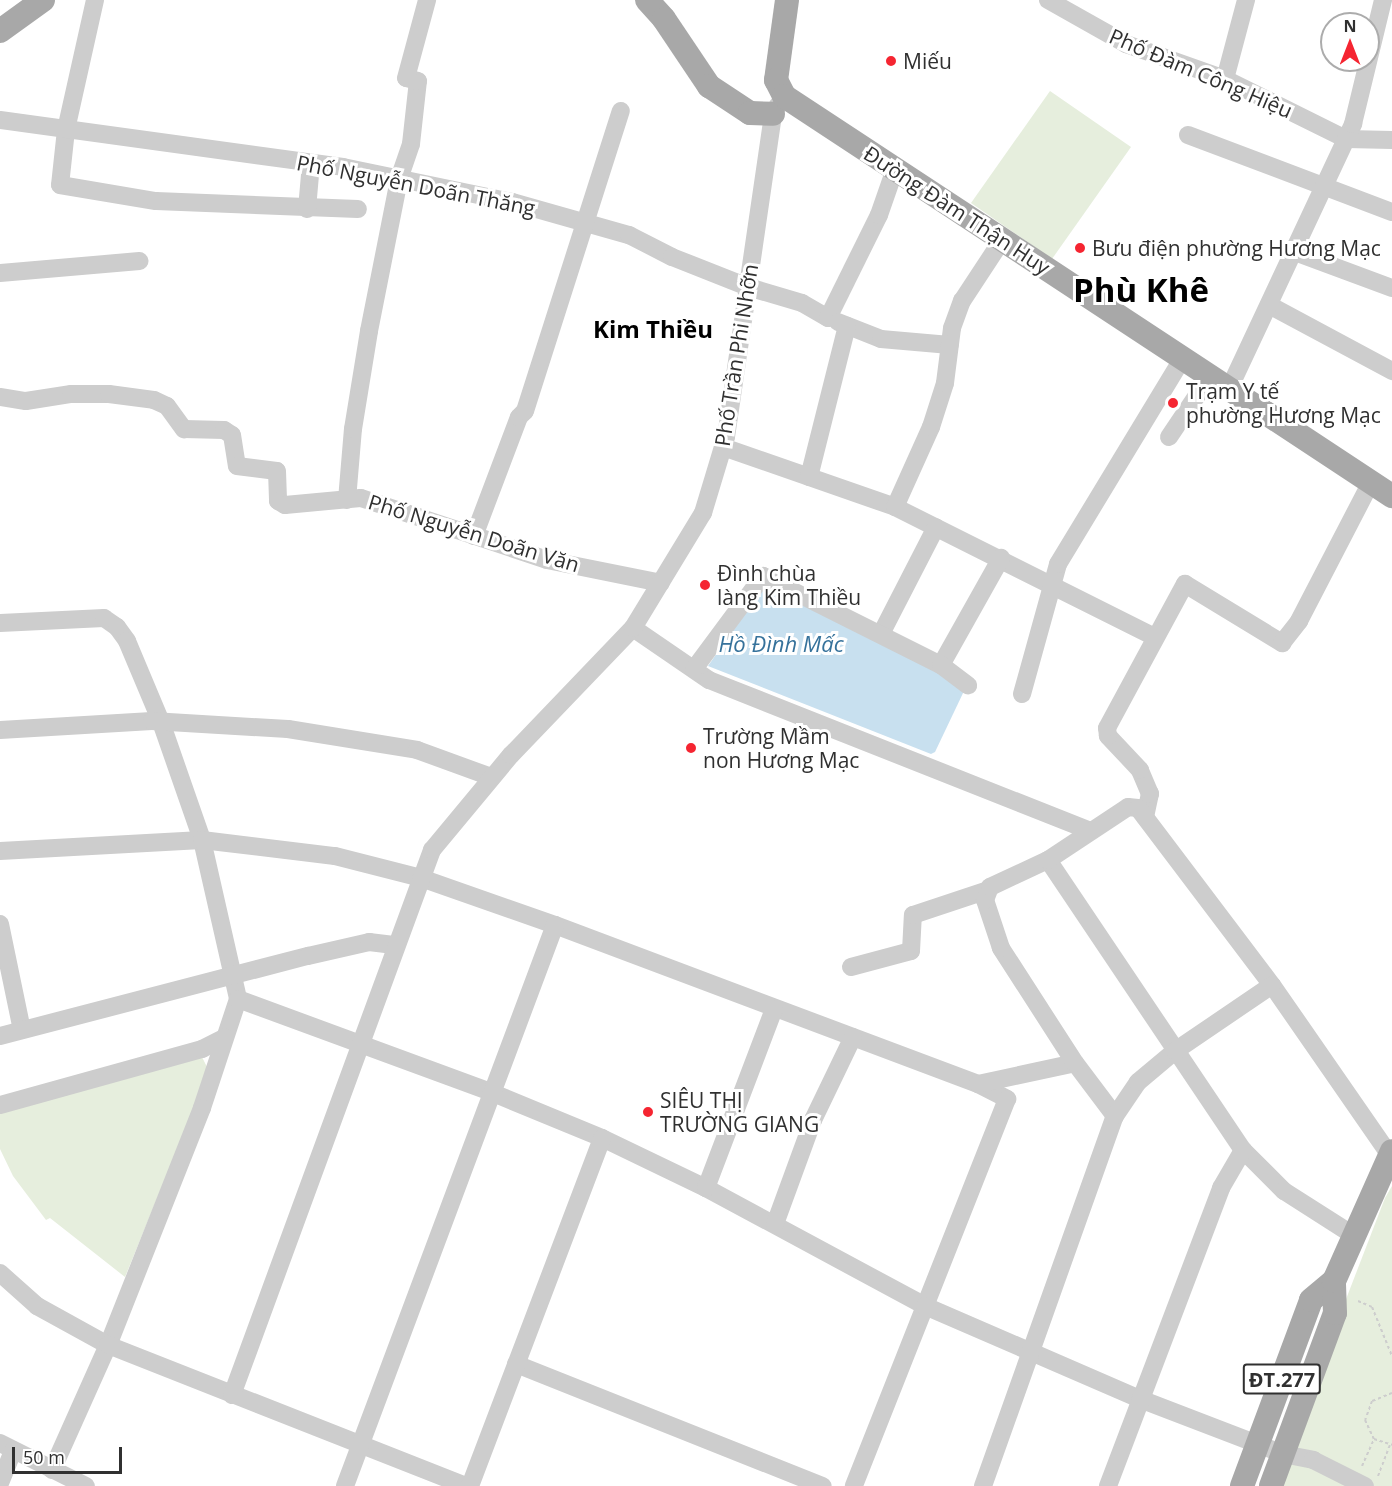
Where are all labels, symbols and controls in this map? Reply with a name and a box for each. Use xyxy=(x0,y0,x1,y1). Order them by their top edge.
north arrow xyxy=(1320,12,1380,72)
text: N xyxy=(1343,15,1357,37)
street label: Phố Đàm Công Hiệu xyxy=(1106,23,1296,123)
place label: Miếu xyxy=(903,48,952,74)
marker: Miếu xyxy=(884,54,898,68)
street label: Đường Đàm Thận Huy xyxy=(859,140,1055,280)
street label: Phố Nguyễn Doãn Thăng xyxy=(295,149,537,221)
place label: Bưu điện phường Hương Mạc xyxy=(1092,235,1381,261)
marker: Bưu điện phường Hương Mạc xyxy=(1073,241,1087,255)
street label: Phố Trần Phi Nhỡn xyxy=(709,262,763,448)
district label: Phù Khê xyxy=(1073,270,1209,310)
district label: Kim Thiều xyxy=(593,315,713,343)
place label: Trạm Y tế phường Hương Mạc xyxy=(1186,378,1381,428)
marker: Trạm Y tế phường Hương Mạc xyxy=(1164,394,1182,412)
street label: Phố Nguyễn Doãn Văn xyxy=(365,489,583,577)
place label: Đình chùa làng Kim Thiều xyxy=(717,560,861,610)
marker: Đình chùa làng Kim Thiều xyxy=(698,578,712,592)
water label: Hồ Đình Mấc xyxy=(718,631,844,657)
place label: Trường Mầm non Hương Mạc xyxy=(703,723,859,773)
marker: Trường Mầm non Hương Mạc xyxy=(684,741,698,755)
place label: SIÊU THỊ TRƯỜNG GIANG xyxy=(660,1087,819,1137)
marker: SIÊU THỊ TRƯỜNG GIANG xyxy=(641,1105,655,1119)
road number: ĐT.277 xyxy=(1242,1362,1322,1396)
scale bar xyxy=(15,1435,124,1473)
text: 50 m xyxy=(23,1445,65,1469)

